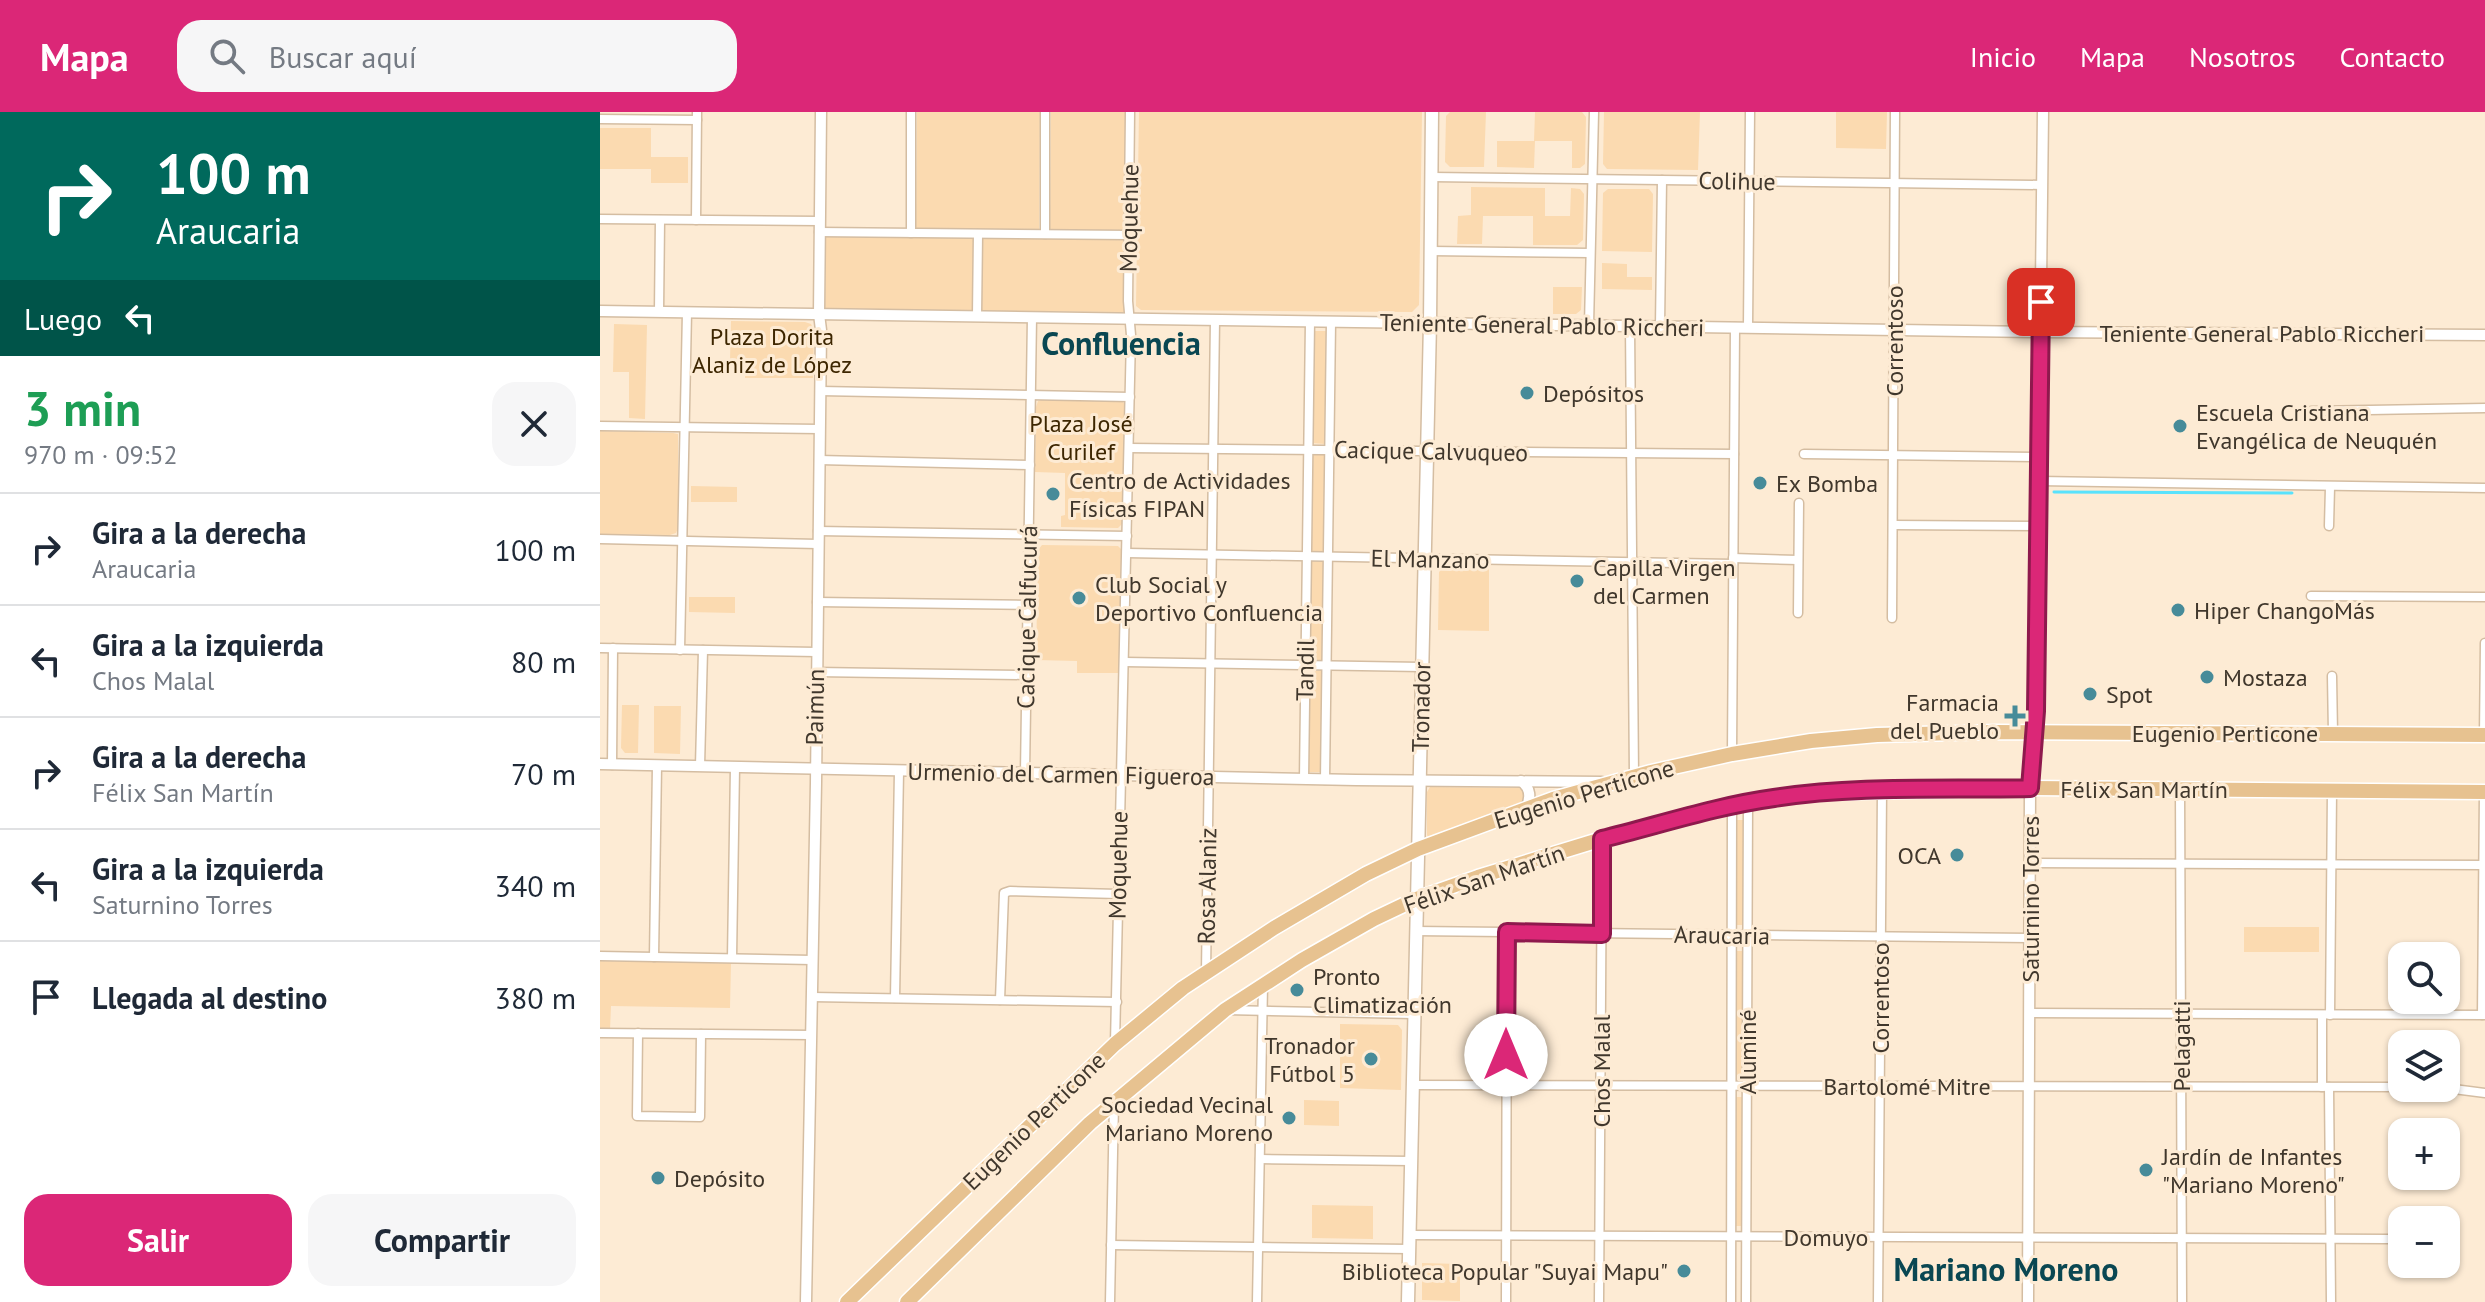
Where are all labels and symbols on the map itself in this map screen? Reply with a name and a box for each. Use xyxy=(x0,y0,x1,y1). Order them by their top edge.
street label: Moquehue xyxy=(1113,164,1145,272)
street label: Colihue xyxy=(1698,165,1776,197)
pin xyxy=(2007,268,2075,336)
street label: Correntoso xyxy=(1879,285,1910,397)
street label: Teniente General Pablo Riccheri xyxy=(1379,307,1705,343)
street label: Teniente General Pablo Riccheri xyxy=(2100,318,2424,349)
park label: Plaza Dorita Alaniz de López xyxy=(692,321,852,380)
district label: Confluencia xyxy=(1041,322,1201,364)
place label: Depósitos xyxy=(1543,378,1644,409)
marker: Depósitos xyxy=(1518,384,1536,402)
place label: Escuela Cristiana Evangélica de Neuquén xyxy=(2196,397,2437,456)
park label: Plaza José Curilef xyxy=(1029,408,1133,467)
marker: Escuela Cristiana Evangélica de Neuquén xyxy=(2171,417,2189,435)
street label: Cacique Calvuqueo xyxy=(1334,434,1528,468)
place label: Centro de Actividades Físicas FIPAN xyxy=(1069,465,1291,524)
place label: Ex Bomba xyxy=(1776,468,1878,499)
marker: Ex Bomba xyxy=(1751,474,1769,492)
marker: Centro de Actividades Físicas FIPAN xyxy=(1044,485,1062,503)
street label: Cacique Calfucurá xyxy=(1010,525,1044,709)
street label: El Manzano xyxy=(1370,542,1490,576)
place label: Capilla Virgen del Carmen xyxy=(1593,552,1736,611)
place label: Club Social y Deportivo Confluencia xyxy=(1095,569,1323,628)
marker: Capilla Virgen del Carmen xyxy=(1568,572,1586,590)
marker: Club Social y Deportivo Confluencia xyxy=(1070,589,1088,607)
place label: Hiper ChangoMás xyxy=(2194,595,2375,626)
marker: Hiper ChangoMás xyxy=(2169,601,2187,619)
street label: Tandil xyxy=(1289,639,1321,701)
street label: Tronador xyxy=(1405,661,1437,753)
place label: Mostaza xyxy=(2223,662,2308,693)
marker: Mostaza xyxy=(2198,668,2216,686)
street label: Paimún xyxy=(799,669,831,745)
place label: Spot xyxy=(2106,679,2153,710)
marker: Spot xyxy=(2081,685,2099,703)
place label: Farmacia del Pueblo xyxy=(1890,687,1999,746)
marker: Farmacia del Pueblo xyxy=(2006,707,2024,725)
street label: Eugenio Perticone xyxy=(2132,718,2318,749)
street label: Eugenio Perticone xyxy=(1490,752,1678,836)
street label: Urmenio del Carmen Figueroa xyxy=(907,756,1215,792)
street label: Félix San Martín xyxy=(2060,774,2228,805)
street label: Moquehue xyxy=(1102,811,1134,919)
street label: Saturnino Torres xyxy=(2015,816,2046,982)
street label: Rosa Alaniz xyxy=(1190,827,1224,945)
street label: Félix San Martín xyxy=(1400,837,1568,921)
place label: OCA xyxy=(1898,840,1941,871)
marker: OCA xyxy=(1948,846,1966,864)
street label: Araucaria xyxy=(1674,919,1770,951)
street label: Correntoso xyxy=(1865,942,1896,1054)
place label: Pronto Climatización xyxy=(1313,961,1452,1020)
marker: Pronto Climatización xyxy=(1288,981,1306,999)
street label: Pelagatti xyxy=(2166,1000,2197,1092)
street label: Aluminé xyxy=(1732,1009,1763,1095)
position arrow xyxy=(1464,1013,1548,1097)
street label: Chos Malal xyxy=(1586,1014,1617,1128)
place label: Tronador Fútbol 5 xyxy=(1264,1030,1355,1089)
street label: Eugenio Perticone xyxy=(956,1045,1112,1197)
marker: Tronador Fútbol 5 xyxy=(1362,1050,1380,1068)
street label: Bartolomé Mitre xyxy=(1823,1071,1991,1102)
place label: Sociedad Vecinal Mariano Moreno xyxy=(1101,1089,1273,1148)
marker: Sociedad Vecinal Mariano Moreno xyxy=(1280,1109,1298,1127)
place label: Jardín de Infantes "Mariano Moreno" xyxy=(2161,1141,2345,1200)
marker: Jardín de Infantes "Mariano Moreno" xyxy=(2137,1161,2155,1179)
place label: Depósito xyxy=(674,1163,765,1194)
marker: Depósito xyxy=(649,1169,667,1187)
street label: Domuyo xyxy=(1784,1222,1868,1253)
district label: Mariano Moreno xyxy=(1894,1248,2118,1290)
place label: Biblioteca Popular "Suyai Mapu" xyxy=(1342,1256,1668,1287)
marker: Biblioteca Popular "Suyai Mapu" xyxy=(1675,1262,1693,1280)

